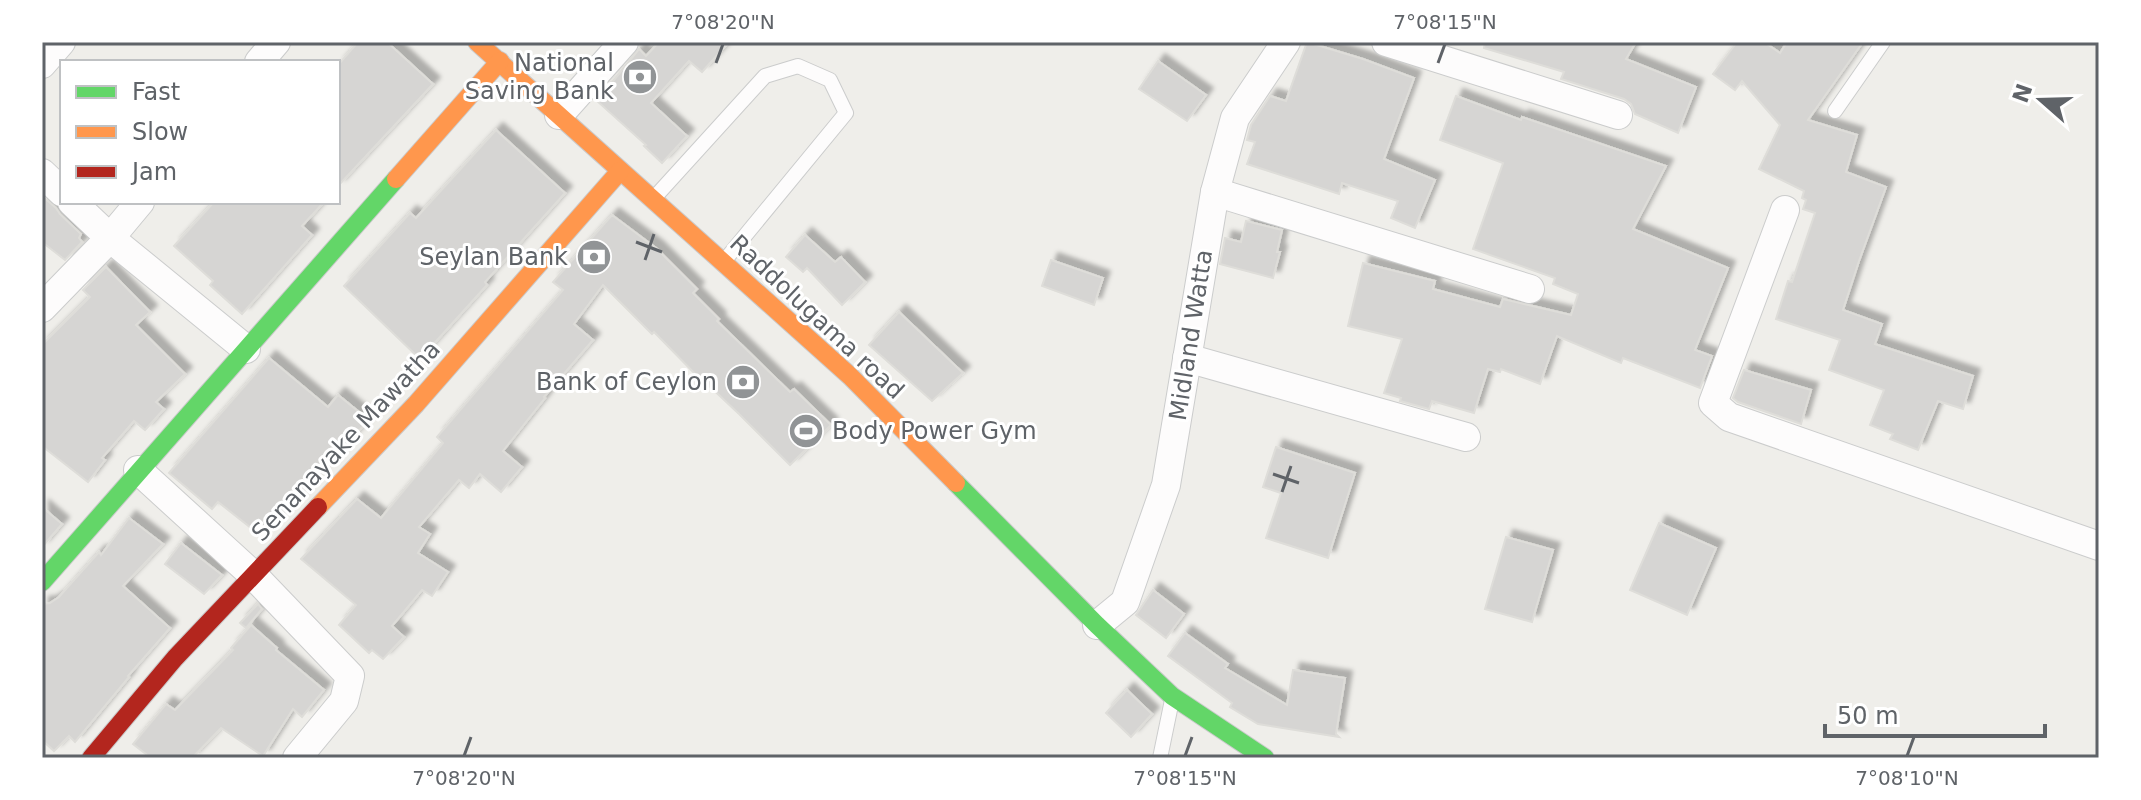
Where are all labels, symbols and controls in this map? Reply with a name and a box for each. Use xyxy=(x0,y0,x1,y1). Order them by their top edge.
text: 7°08'20"N xyxy=(671,10,775,34)
text: 7°08'15"N xyxy=(1393,10,1497,34)
place label: National Saving Bank xyxy=(465,49,614,105)
bank icon: National Saving Bank xyxy=(621,58,659,96)
legend xyxy=(60,60,340,204)
north arrow xyxy=(2001,60,2081,140)
text: Fast xyxy=(132,78,180,106)
text: N xyxy=(2008,80,2038,106)
text: Slow xyxy=(132,118,188,146)
text: Jam xyxy=(130,158,177,186)
street label: Raddolugama road xyxy=(724,229,910,405)
bank icon: Seylan Bank xyxy=(575,238,613,276)
place label: Seylan Bank xyxy=(419,243,568,271)
street label: Midland Watta xyxy=(1164,248,1218,422)
street label: Senanayake Mawatha xyxy=(246,335,446,547)
bank icon: Bank of Ceylon xyxy=(724,363,762,401)
place label: Bank of Ceylon xyxy=(536,368,717,396)
sports icon: Body Power Gym xyxy=(787,412,825,450)
place label: Body Power Gym xyxy=(832,417,1037,445)
scale bar xyxy=(1825,688,2045,738)
text: 50 m xyxy=(1837,702,1899,730)
text: 7°08'20"N xyxy=(412,766,516,790)
text: 7°08'15"N xyxy=(1133,766,1237,790)
text: 7°08'10"N xyxy=(1855,766,1959,790)

